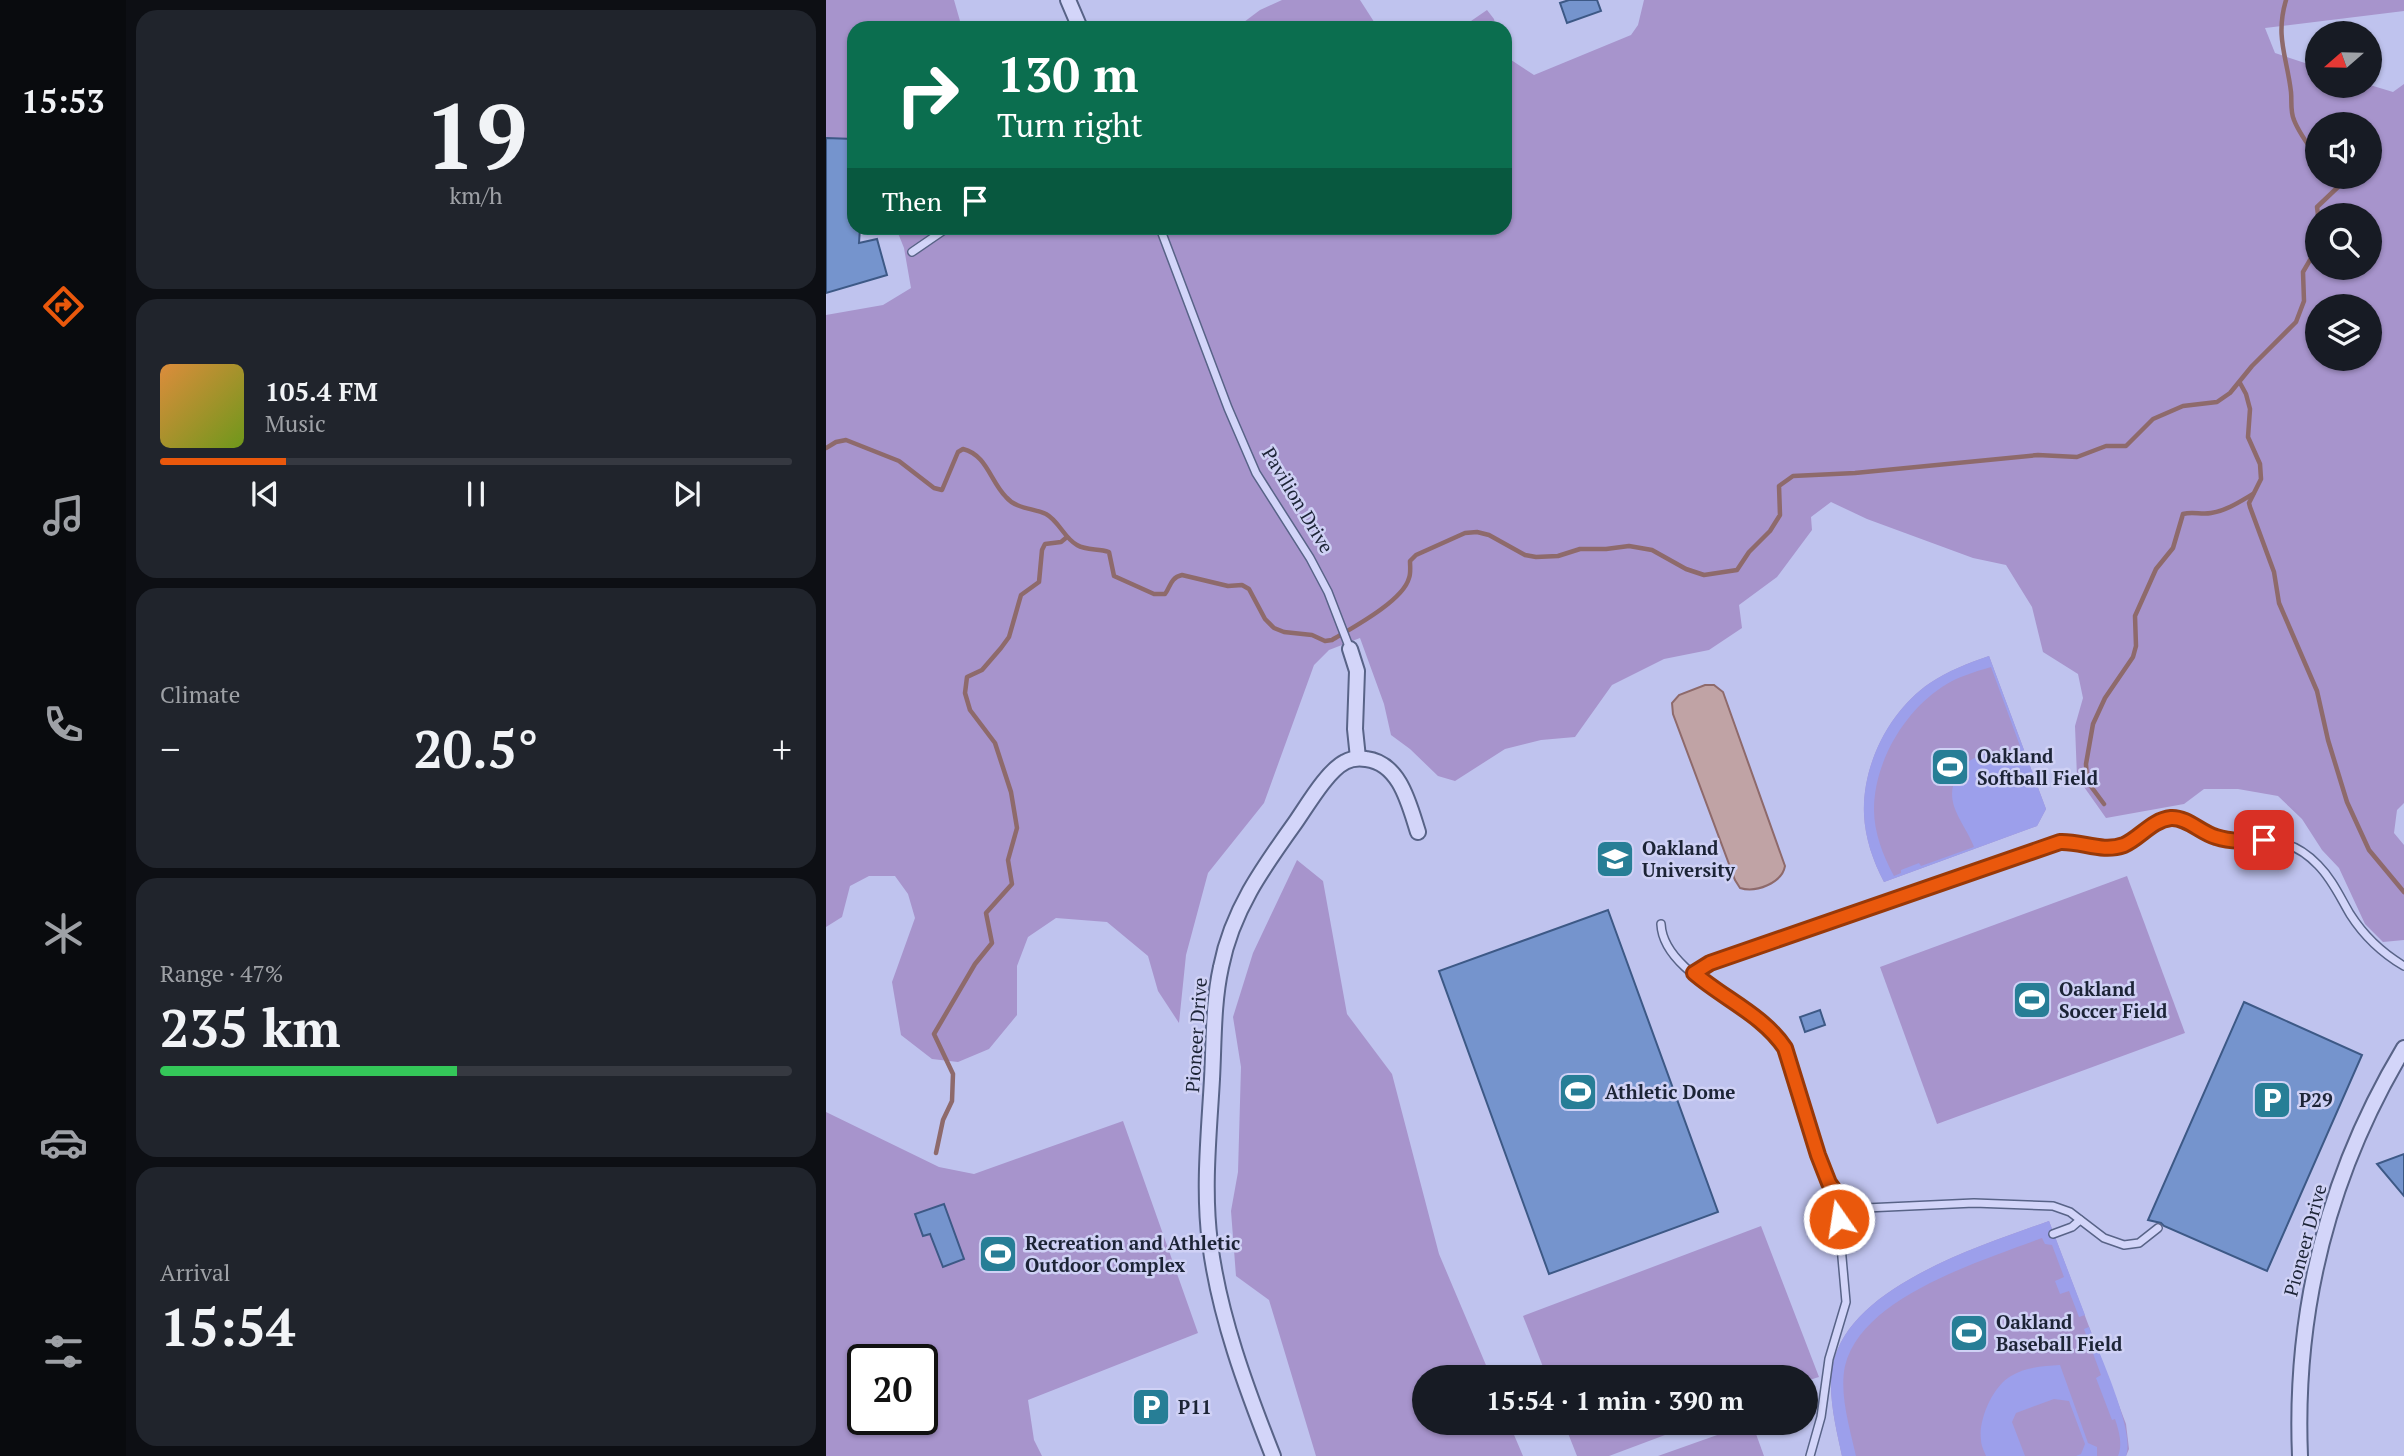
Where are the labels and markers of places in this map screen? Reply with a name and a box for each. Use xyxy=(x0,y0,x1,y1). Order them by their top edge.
place label: Oakland Softball Field xyxy=(1977,743,2099,790)
sports icon: Oakland Softball Field xyxy=(1929,746,1971,788)
pin xyxy=(2234,810,2294,870)
place label: Oakland University xyxy=(1642,835,1736,882)
school or university icon: Oakland University xyxy=(1594,838,1636,880)
place label: Oakland Soccer Field xyxy=(2059,976,2168,1023)
sports icon: Oakland Soccer Field xyxy=(2011,979,2053,1021)
sports icon: Athletic Dome xyxy=(1557,1071,1599,1113)
place label: Athletic Dome xyxy=(1605,1079,1736,1104)
parking icon: P29 xyxy=(2251,1079,2293,1121)
place label: P29 xyxy=(2299,1087,2333,1112)
place label: Recreation and Athletic Outdoor Complex xyxy=(1025,1230,1240,1277)
sports icon: Recreation and Athletic Outdoor Complex xyxy=(977,1233,1019,1275)
place label: Oakland Baseball Field xyxy=(1996,1309,2123,1356)
sports icon: Oakland Baseball Field xyxy=(1948,1312,1990,1354)
parking icon: P11 xyxy=(1130,1386,1172,1428)
place label: P11 xyxy=(1178,1394,1212,1419)

